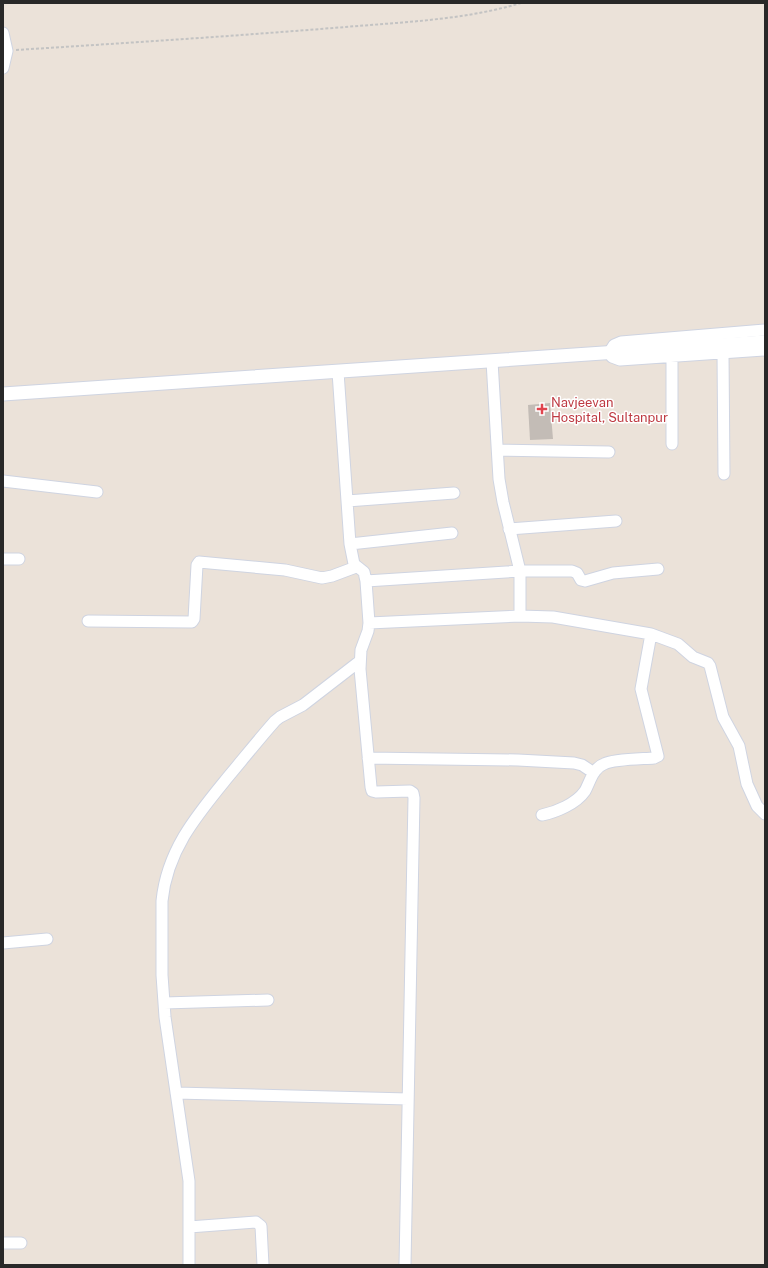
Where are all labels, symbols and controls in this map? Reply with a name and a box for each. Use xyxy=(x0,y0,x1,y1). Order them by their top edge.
place label: Navjeevan Hospital, Sultanpur xyxy=(551,395,668,425)
marker: Navjeevan Hospital, Sultanpur xyxy=(536,403,548,415)

